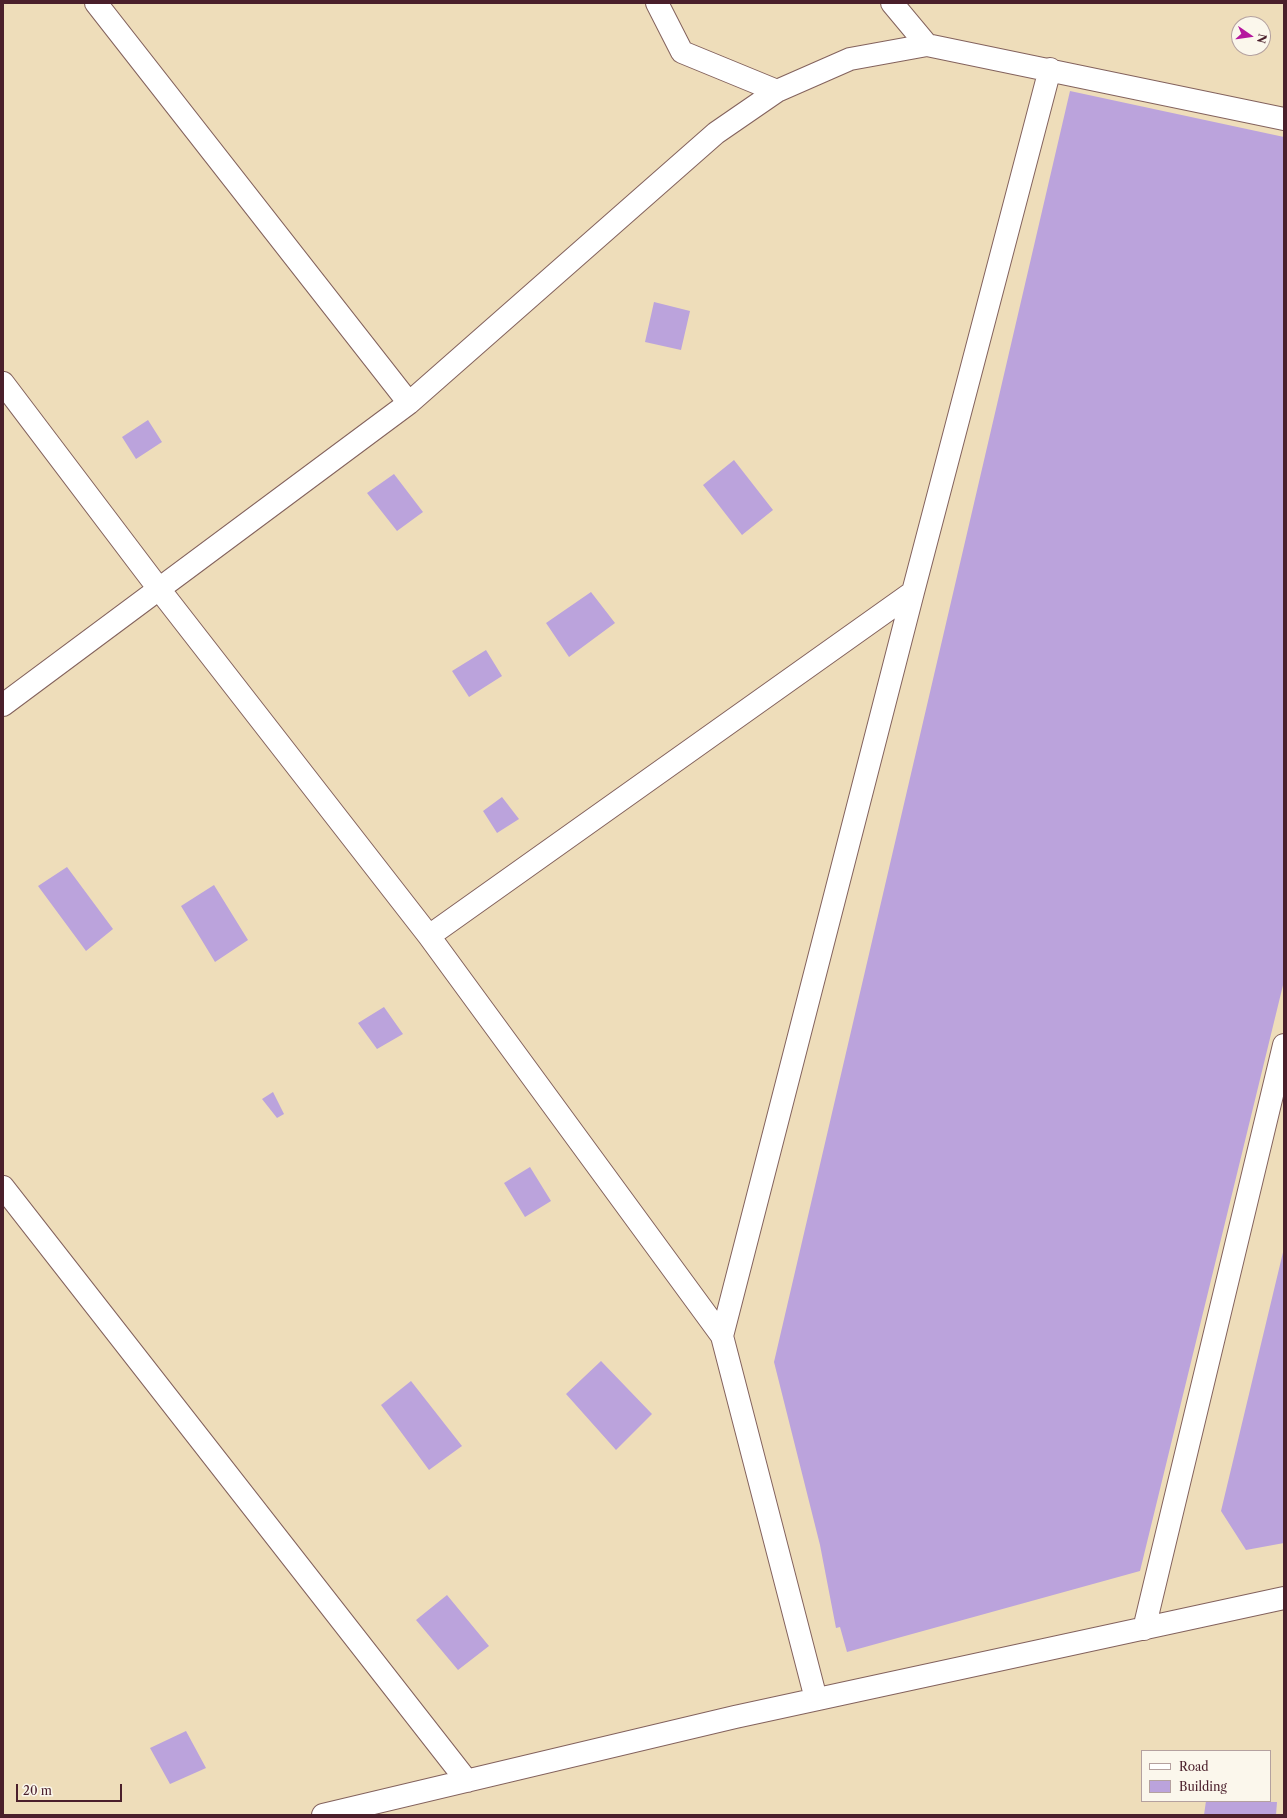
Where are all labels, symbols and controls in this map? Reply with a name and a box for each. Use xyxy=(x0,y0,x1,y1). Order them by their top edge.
north arrow xyxy=(1231,16,1271,56)
text: N xyxy=(1254,32,1270,45)
legend xyxy=(1141,1750,1271,1802)
text: Road xyxy=(1179,1759,1209,1774)
scale bar xyxy=(18,1776,124,1802)
text: Building xyxy=(1179,1779,1227,1794)
text: 20 m xyxy=(23,1783,52,1798)

